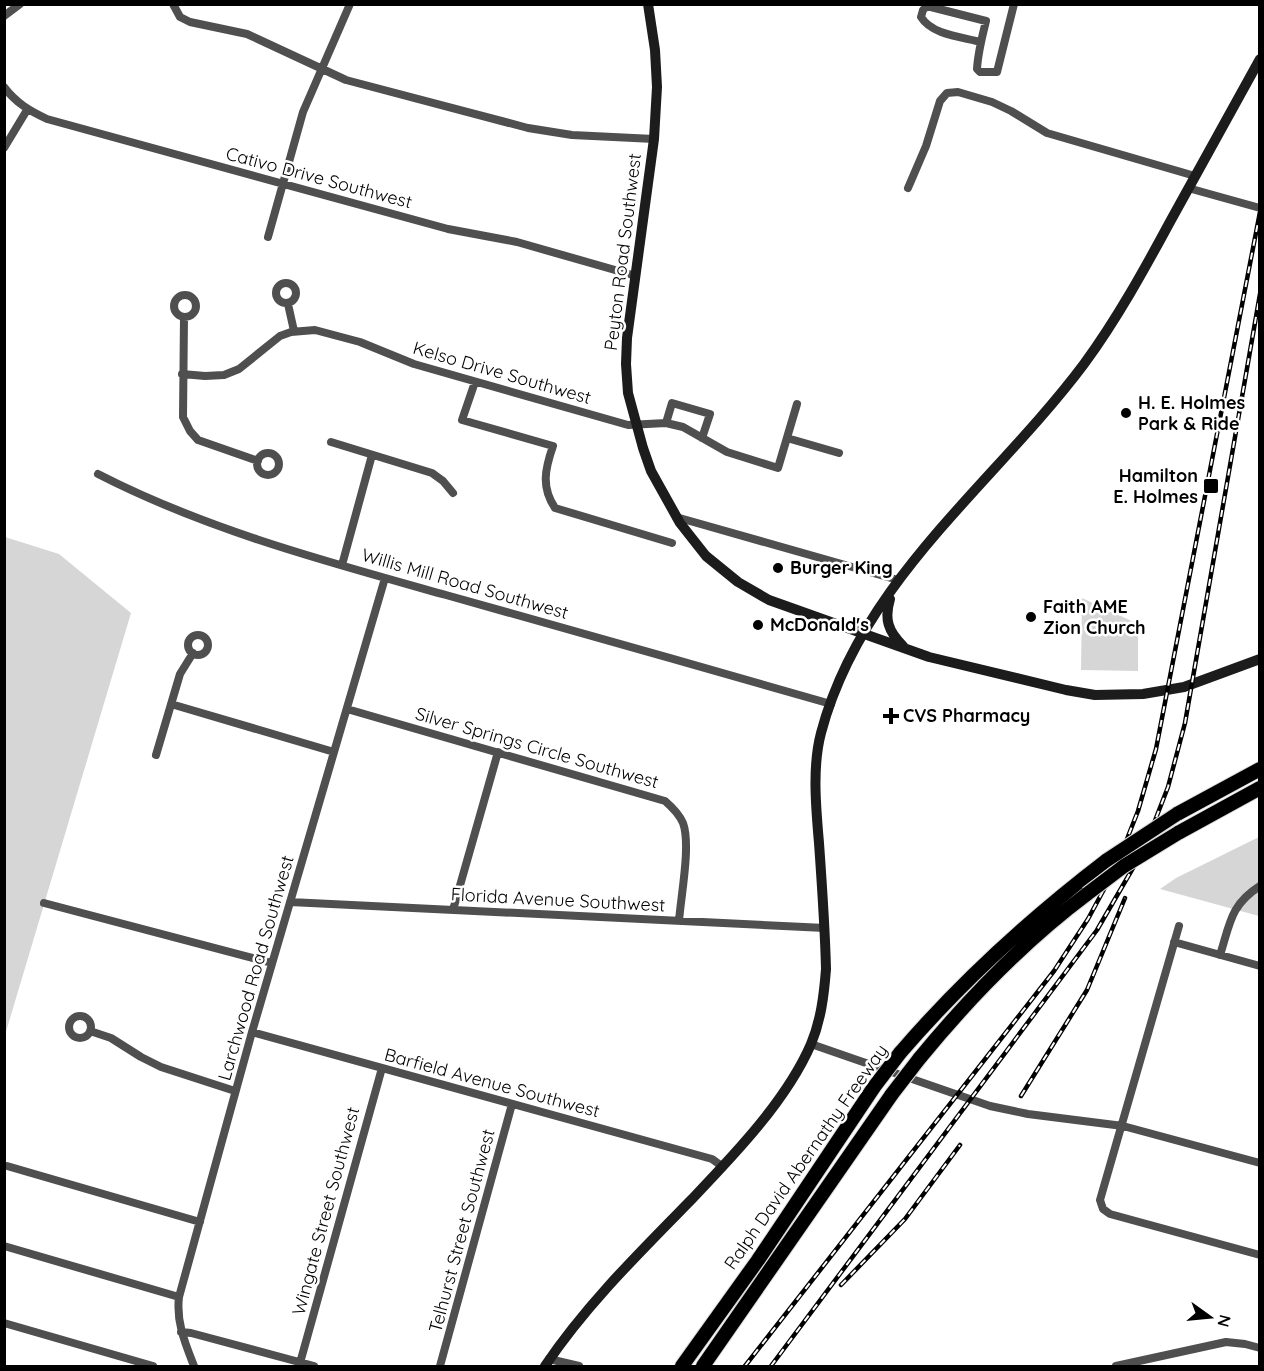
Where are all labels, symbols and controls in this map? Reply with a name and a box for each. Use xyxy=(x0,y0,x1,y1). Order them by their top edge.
street label: Cativo Drive Southwest xyxy=(223,142,415,213)
street label: Peyton Road Southwest xyxy=(599,152,646,352)
street label: Kelso Drive Southwest xyxy=(410,336,594,409)
place label: H. E. Holmes Park & Ride xyxy=(1138,391,1246,435)
marker: H. E. Holmes Park & Ride xyxy=(1119,406,1133,420)
place label: Hamilton E. Holmes xyxy=(1113,464,1198,508)
marker: Hamilton E. Holmes xyxy=(1202,477,1220,495)
street label: Willis Mill Road Southwest xyxy=(359,543,571,624)
place label: Burger King xyxy=(790,556,893,579)
marker: Burger King xyxy=(771,561,785,575)
place label: Faith AME Zion Church xyxy=(1043,595,1146,639)
marker: Faith AME Zion Church xyxy=(1024,610,1038,624)
place label: McDonald's xyxy=(770,613,869,636)
marker: McDonald's xyxy=(751,618,765,632)
street label: Silver Springs Circle Southwest xyxy=(413,702,661,793)
place label: CVS Pharmacy xyxy=(903,704,1030,727)
marker: CVS Pharmacy xyxy=(884,709,898,723)
street label: Larchwood Road Southwest xyxy=(212,853,299,1083)
street label: Florida Avenue Southwest xyxy=(450,882,666,917)
street label: Ralph David Abernathy Freeway xyxy=(719,1040,892,1274)
street label: Barfield Avenue Southwest xyxy=(382,1043,602,1122)
street label: Wingate Street Southwest xyxy=(287,1104,364,1318)
street label: Telhurst Street Southwest xyxy=(423,1127,500,1335)
north arrow xyxy=(1180,1287,1240,1347)
text: N xyxy=(1213,1313,1236,1329)

